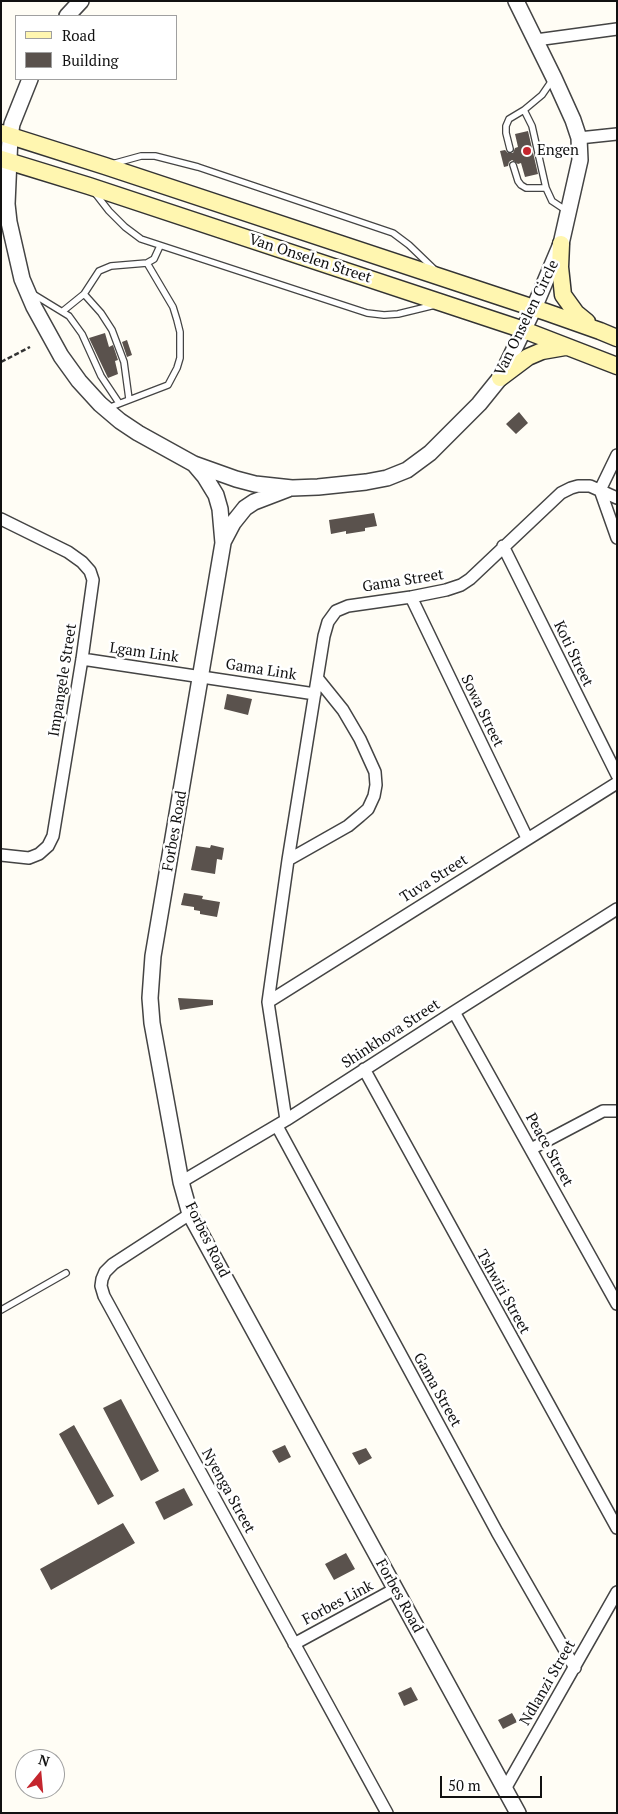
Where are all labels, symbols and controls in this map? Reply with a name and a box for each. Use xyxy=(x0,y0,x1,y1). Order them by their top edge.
legend xyxy=(15,15,178,80)
text: Road xyxy=(62,25,95,45)
text: Building xyxy=(62,50,119,70)
place label: Engen xyxy=(537,142,579,160)
marker: Engen xyxy=(521,145,533,157)
street label: Van Onselen Street xyxy=(246,231,374,287)
street label: Van Onselen Circle xyxy=(491,257,563,379)
street label: Gama Street xyxy=(361,566,445,596)
street label: Koti Street xyxy=(549,618,597,690)
street label: Impangele Street xyxy=(45,622,81,738)
street label: Lgam Link xyxy=(108,639,180,667)
street label: Gama Link xyxy=(224,656,298,684)
street label: Sowa Street xyxy=(457,672,507,750)
street label: Forbes Road xyxy=(159,789,191,873)
street label: Tuva Street xyxy=(397,851,471,907)
street label: Shinkhova Street xyxy=(338,995,444,1073)
street label: Peace Street xyxy=(521,1110,577,1190)
street label: Forbes Road xyxy=(181,1199,233,1281)
street label: Tshwiri Street xyxy=(472,1247,534,1337)
street label: Gama Street xyxy=(409,1350,465,1430)
street label: Nyenga Street xyxy=(197,1446,259,1536)
street label: Forbes Road xyxy=(371,1556,427,1636)
street label: Forbes Link xyxy=(300,1577,376,1629)
street label: Ndlanzi Street xyxy=(516,1637,580,1729)
north arrow xyxy=(15,1749,65,1799)
text: N xyxy=(36,1749,52,1771)
scale bar xyxy=(443,1766,546,1798)
text: 50 m xyxy=(448,1775,481,1795)

